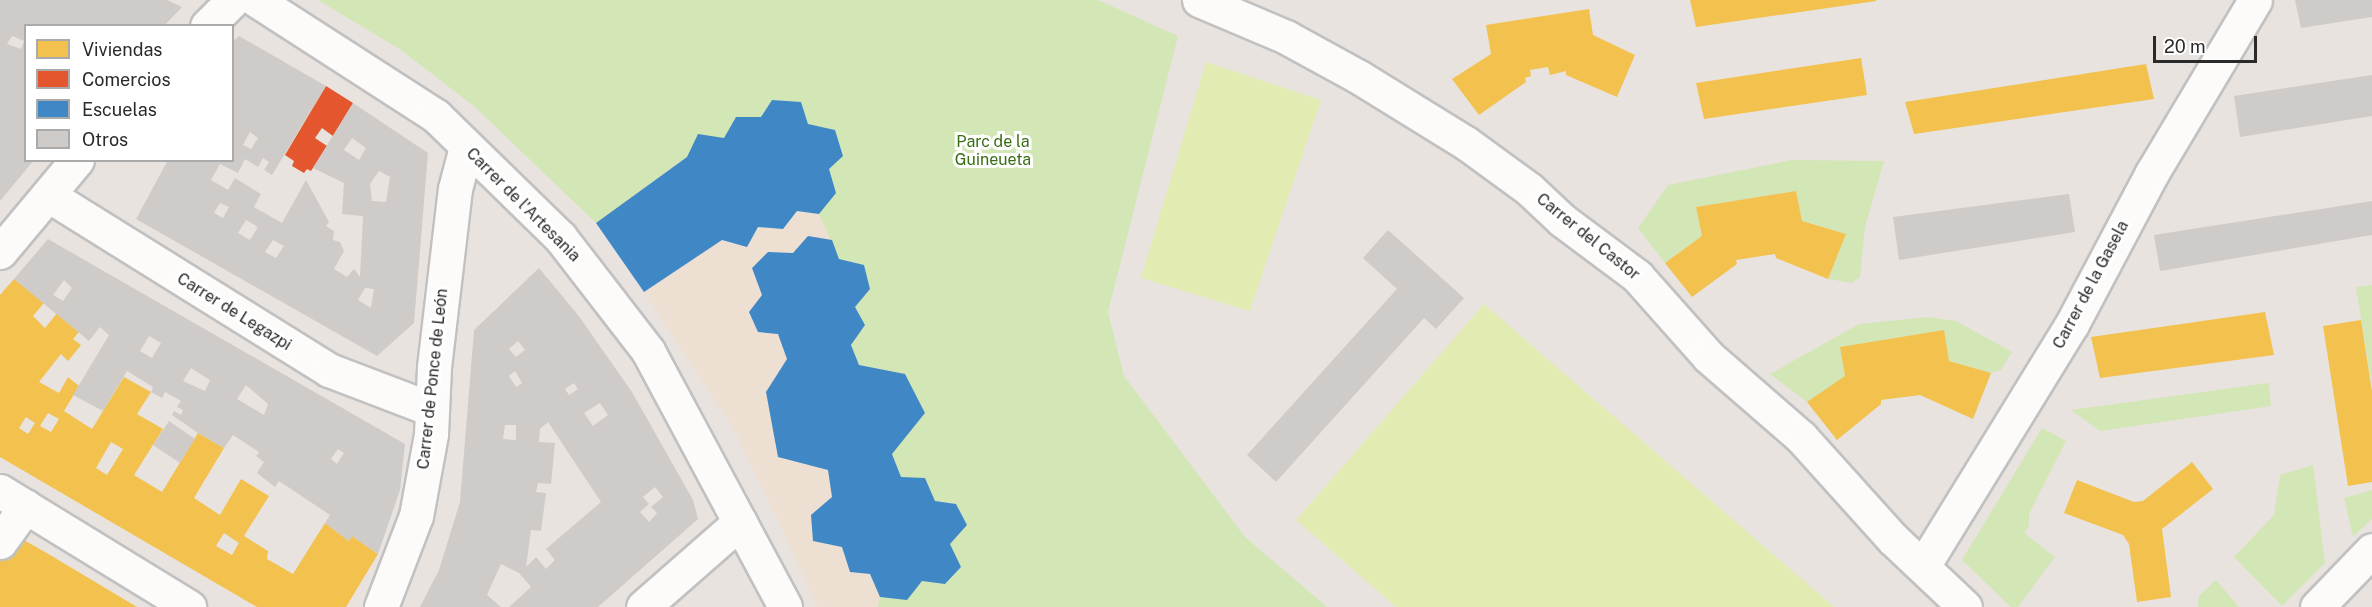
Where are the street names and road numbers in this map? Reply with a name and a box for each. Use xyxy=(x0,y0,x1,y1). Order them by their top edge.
street label: Carrer de l'Artesania xyxy=(462,144,584,266)
street label: Carrer del Castor xyxy=(1532,189,1644,285)
street label: Carrer de la Gasela xyxy=(2049,218,2133,352)
street label: Carrer de Legazpi xyxy=(173,269,295,355)
street label: Carrer de Ponce de León xyxy=(414,287,452,471)

